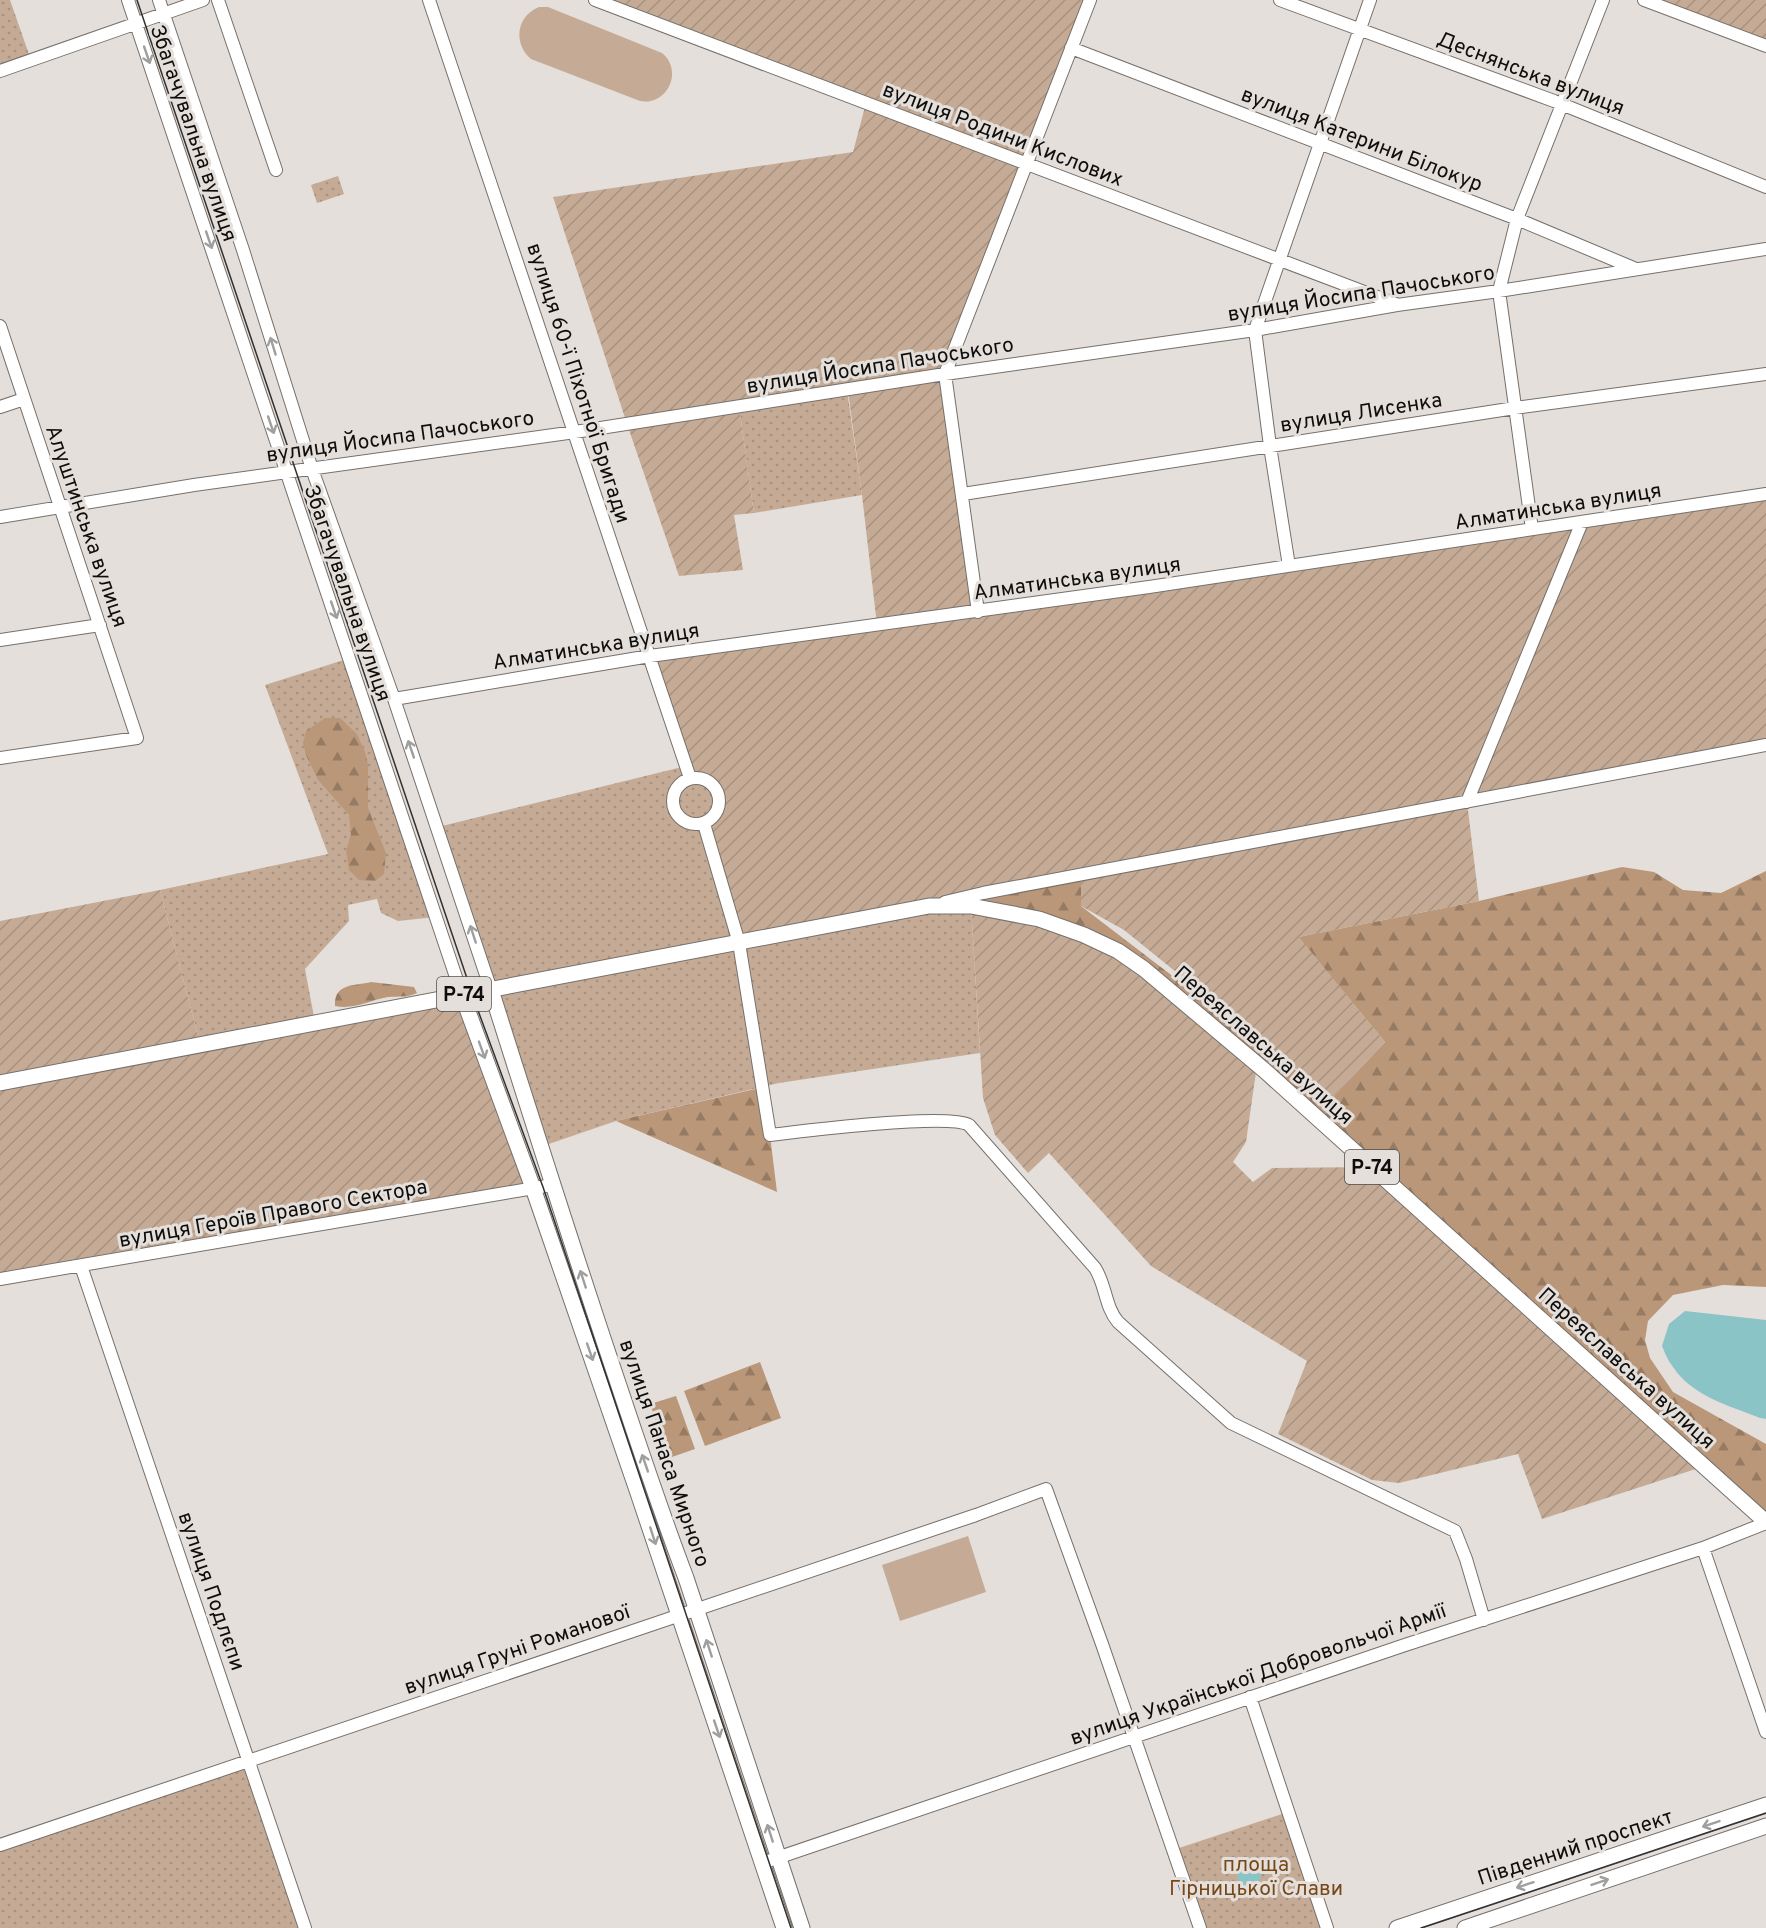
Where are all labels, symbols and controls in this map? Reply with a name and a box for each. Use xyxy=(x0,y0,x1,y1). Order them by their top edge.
street label: Збагачувальна вулиця xyxy=(143,21,242,246)
street label: Деснянська вулиця xyxy=(1433,26,1628,123)
one-way arrow xyxy=(142,46,153,65)
street label: вулиця Родини Кислових xyxy=(878,77,1127,194)
street label: вулиця Катерини Білокур xyxy=(1237,82,1486,199)
one-way arrow xyxy=(205,230,216,249)
street label: вулиця 60-ї Піхотної Бригади xyxy=(519,240,636,527)
street label: вулиця Йосипа Пачоського xyxy=(1226,259,1497,329)
street label: вулиця Йосипа Пачоського xyxy=(745,331,1016,401)
one-way arrow xyxy=(267,337,278,356)
street label: вулиця Лисенка xyxy=(1278,387,1444,440)
street label: вулиця Йосипа Пачоського xyxy=(264,404,536,470)
one-way arrow xyxy=(267,415,278,434)
street label: Алуштинська вулиця xyxy=(38,422,133,631)
street label: Алматинська вулиця xyxy=(1453,478,1664,537)
street label: Збагачувальна вулиця xyxy=(297,481,396,706)
street label: Алматинська вулиця xyxy=(972,552,1183,607)
one-way arrow xyxy=(329,600,340,619)
street label: Алматинська вулиця xyxy=(491,618,702,677)
one-way arrow xyxy=(405,740,416,759)
one-way arrow xyxy=(467,925,478,944)
street label: Переяславська вулиця xyxy=(1168,961,1358,1132)
road number: Р-74 xyxy=(437,977,491,1011)
one-way arrow xyxy=(477,1040,488,1058)
road number: Р-74 xyxy=(1345,1150,1399,1184)
street label: вулиця Героїв Правого Сектора xyxy=(117,1174,430,1255)
one-way arrow xyxy=(577,1270,588,1289)
street label: Переяславська вулиця xyxy=(1532,1282,1720,1456)
street label: вулиця Панаса Мирного xyxy=(612,1336,715,1571)
one-way arrow xyxy=(585,1342,596,1361)
one-way arrow xyxy=(639,1454,650,1473)
street label: вулиця Подлєпи xyxy=(171,1509,250,1674)
one-way arrow xyxy=(648,1526,659,1545)
street label: вулиця Української Добровольчої Армії xyxy=(1067,1598,1451,1753)
street label: вулиця Груні Романової xyxy=(401,1599,635,1702)
one-way arrow xyxy=(703,1639,714,1658)
one-way arrow xyxy=(712,1719,723,1738)
street label: Південний проспект xyxy=(1474,1804,1677,1893)
one-way arrow xyxy=(1701,1819,1720,1830)
one-way arrow xyxy=(764,1824,775,1843)
park label: площа Гірницької Слави xyxy=(1169,1852,1343,1903)
one-way arrow xyxy=(1590,1876,1609,1887)
one-way arrow xyxy=(1517,1881,1535,1892)

